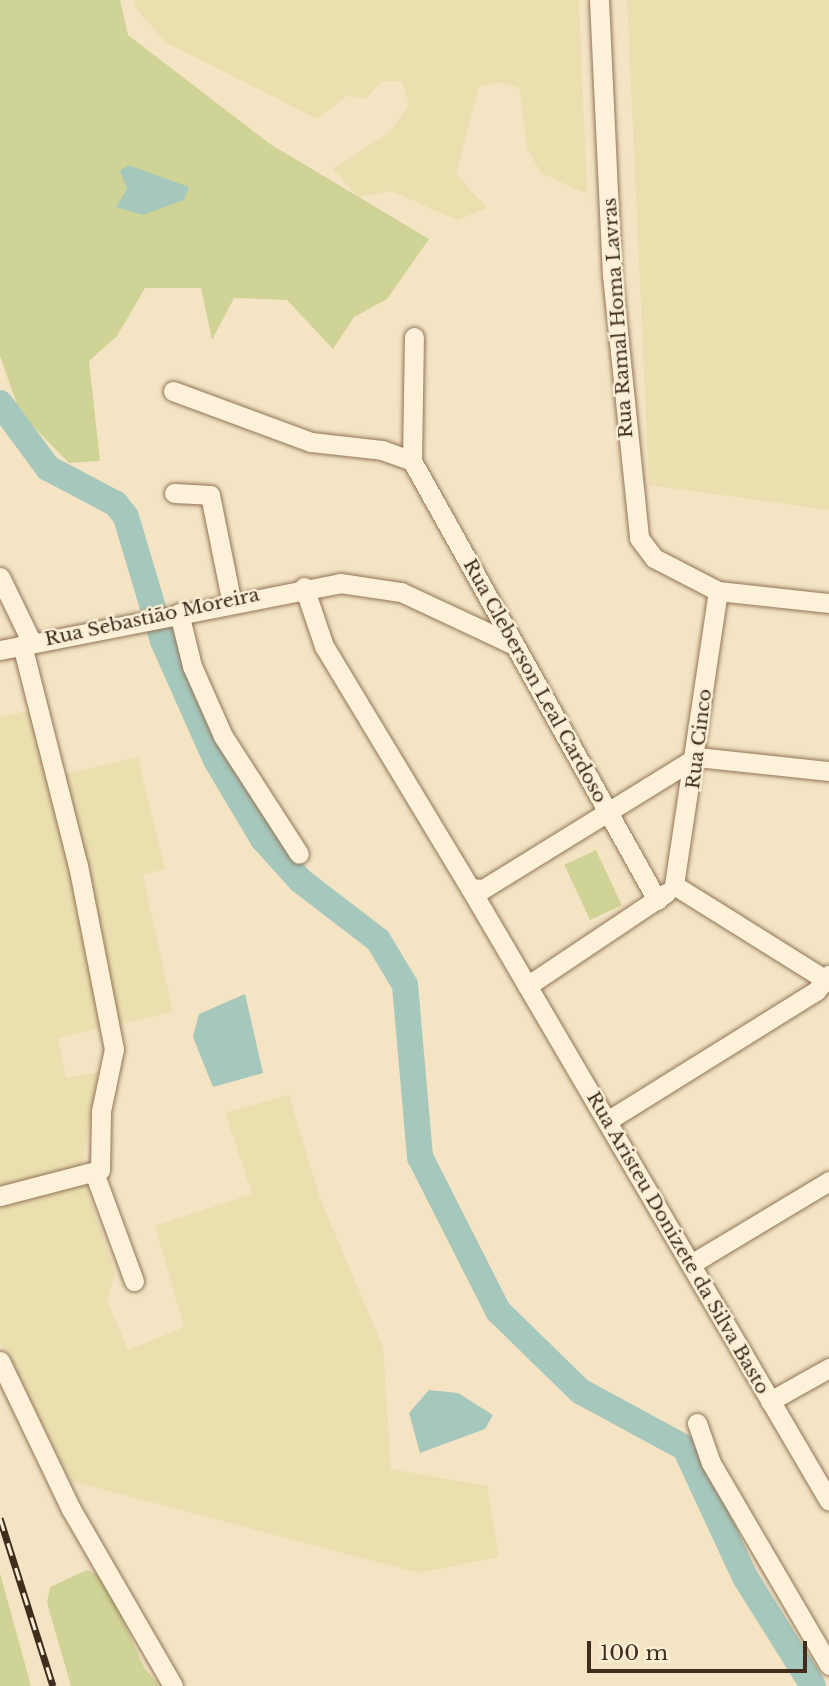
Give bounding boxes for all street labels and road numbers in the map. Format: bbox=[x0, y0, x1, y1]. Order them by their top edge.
street label: Rua Ramal Homa Lavras bbox=[598, 197, 638, 439]
street label: Rua Cleberson Leal Cardoso bbox=[458, 555, 612, 807]
street label: Rua Sebastião Moreira bbox=[43, 583, 261, 651]
street label: Rua Cinco bbox=[682, 687, 716, 791]
street label: Rua Aristeu Donizete da Silva Basto bbox=[581, 1087, 775, 1399]

